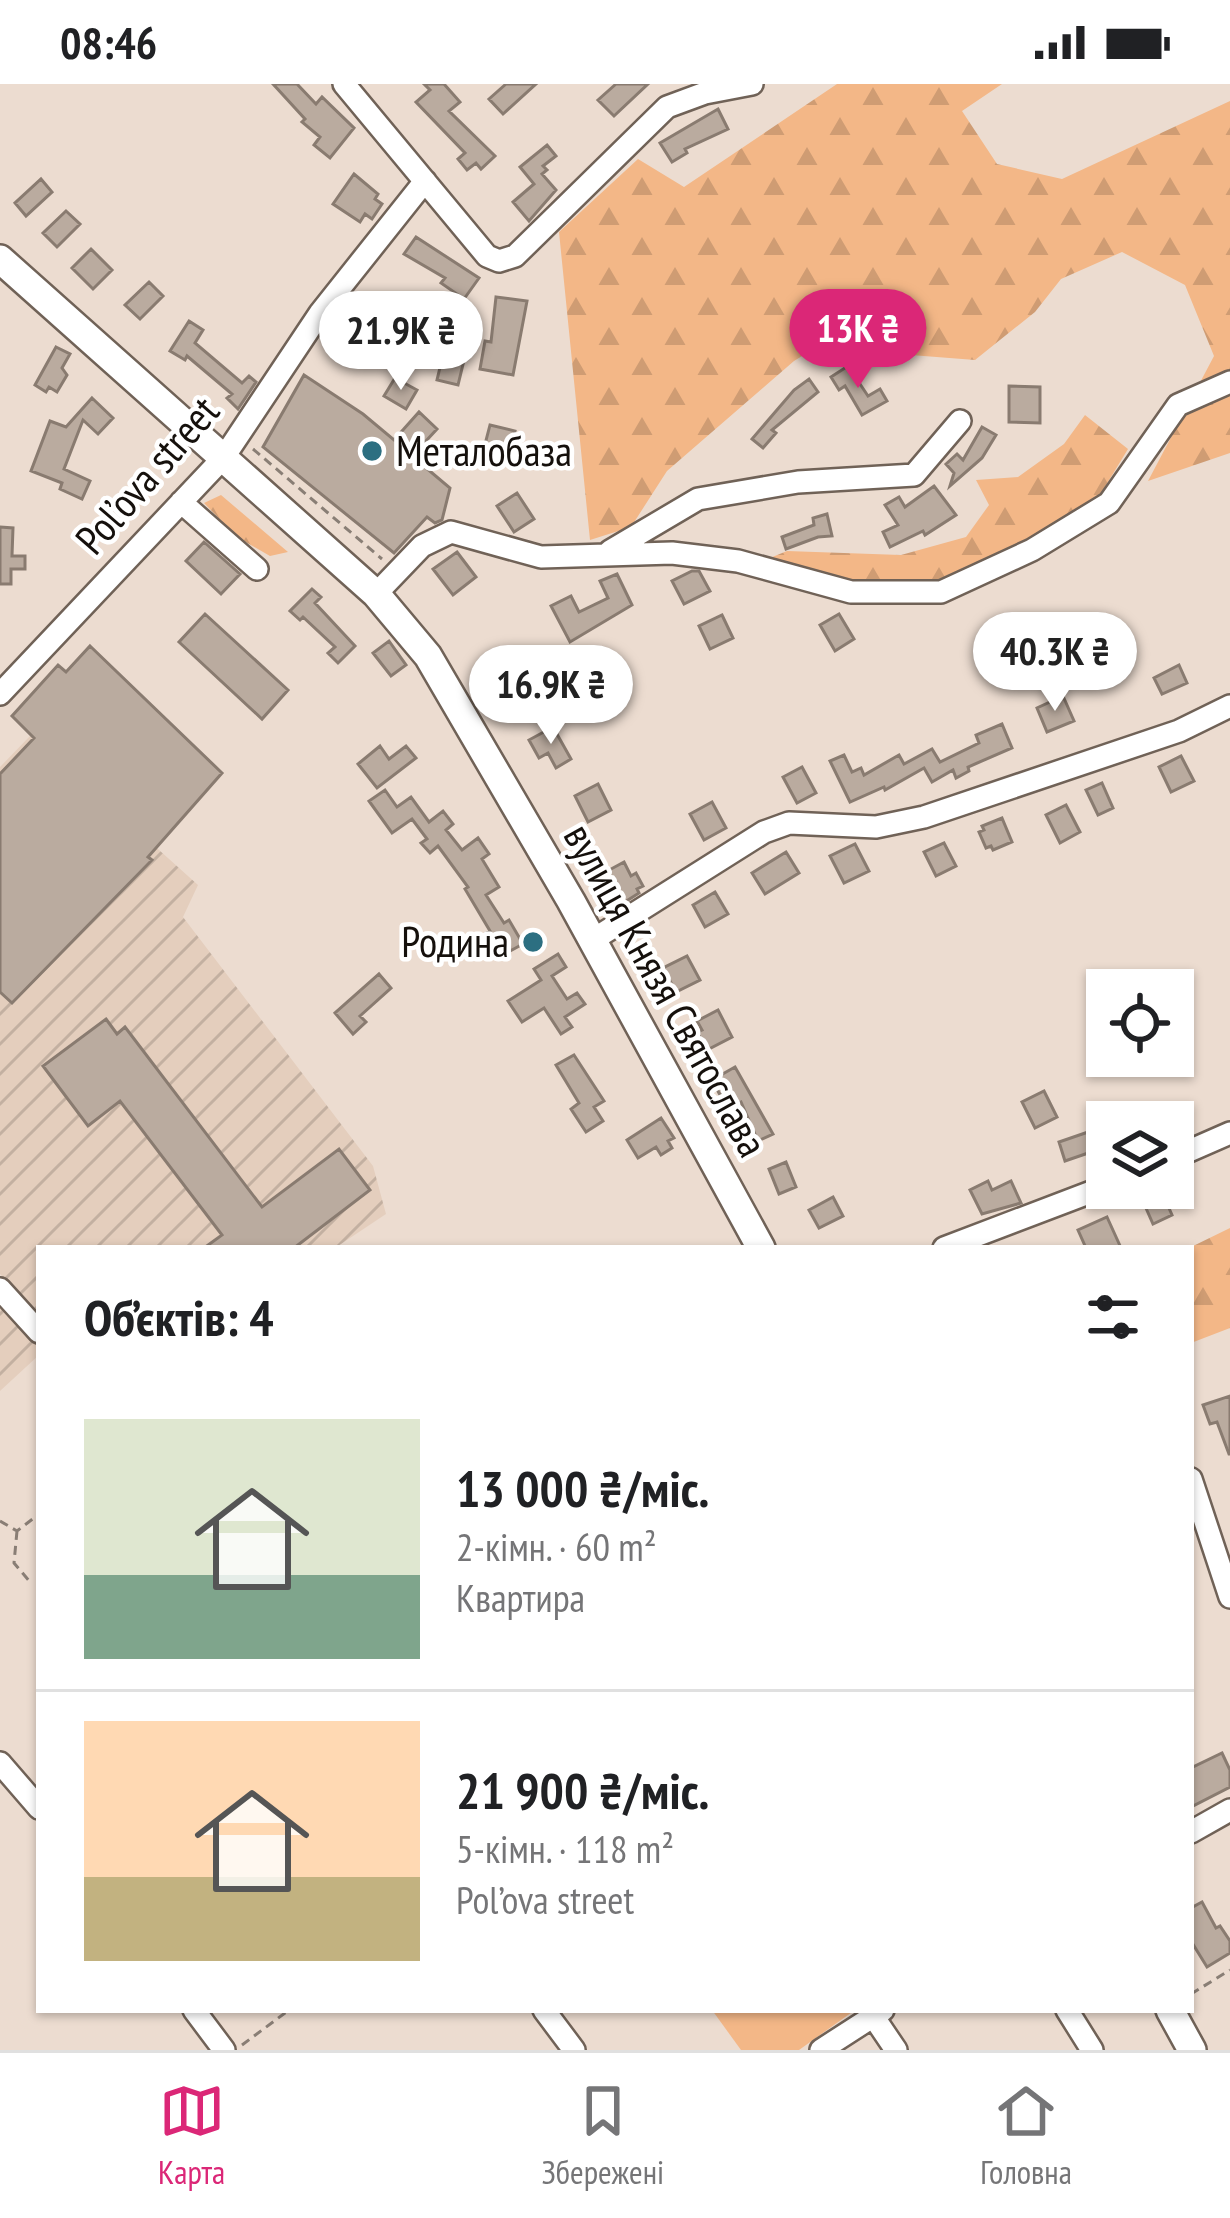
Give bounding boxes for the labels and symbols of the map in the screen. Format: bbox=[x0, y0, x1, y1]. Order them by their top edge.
pin: 13K ₴ bbox=[774, 289, 942, 391]
pin: 21.9K ₴ bbox=[290, 291, 512, 393]
street label: Pol’ova street bbox=[63, 384, 231, 565]
place label: Металобаза bbox=[396, 423, 572, 478]
marker: Металобаза bbox=[359, 438, 385, 464]
pin: 40.3K ₴ bbox=[944, 612, 1166, 714]
pin: 16.9K ₴ bbox=[440, 645, 662, 747]
street label: вулиця Князя Святослава bbox=[552, 814, 781, 1166]
place label: Родина bbox=[401, 914, 509, 969]
marker: Родина bbox=[520, 929, 546, 955]

